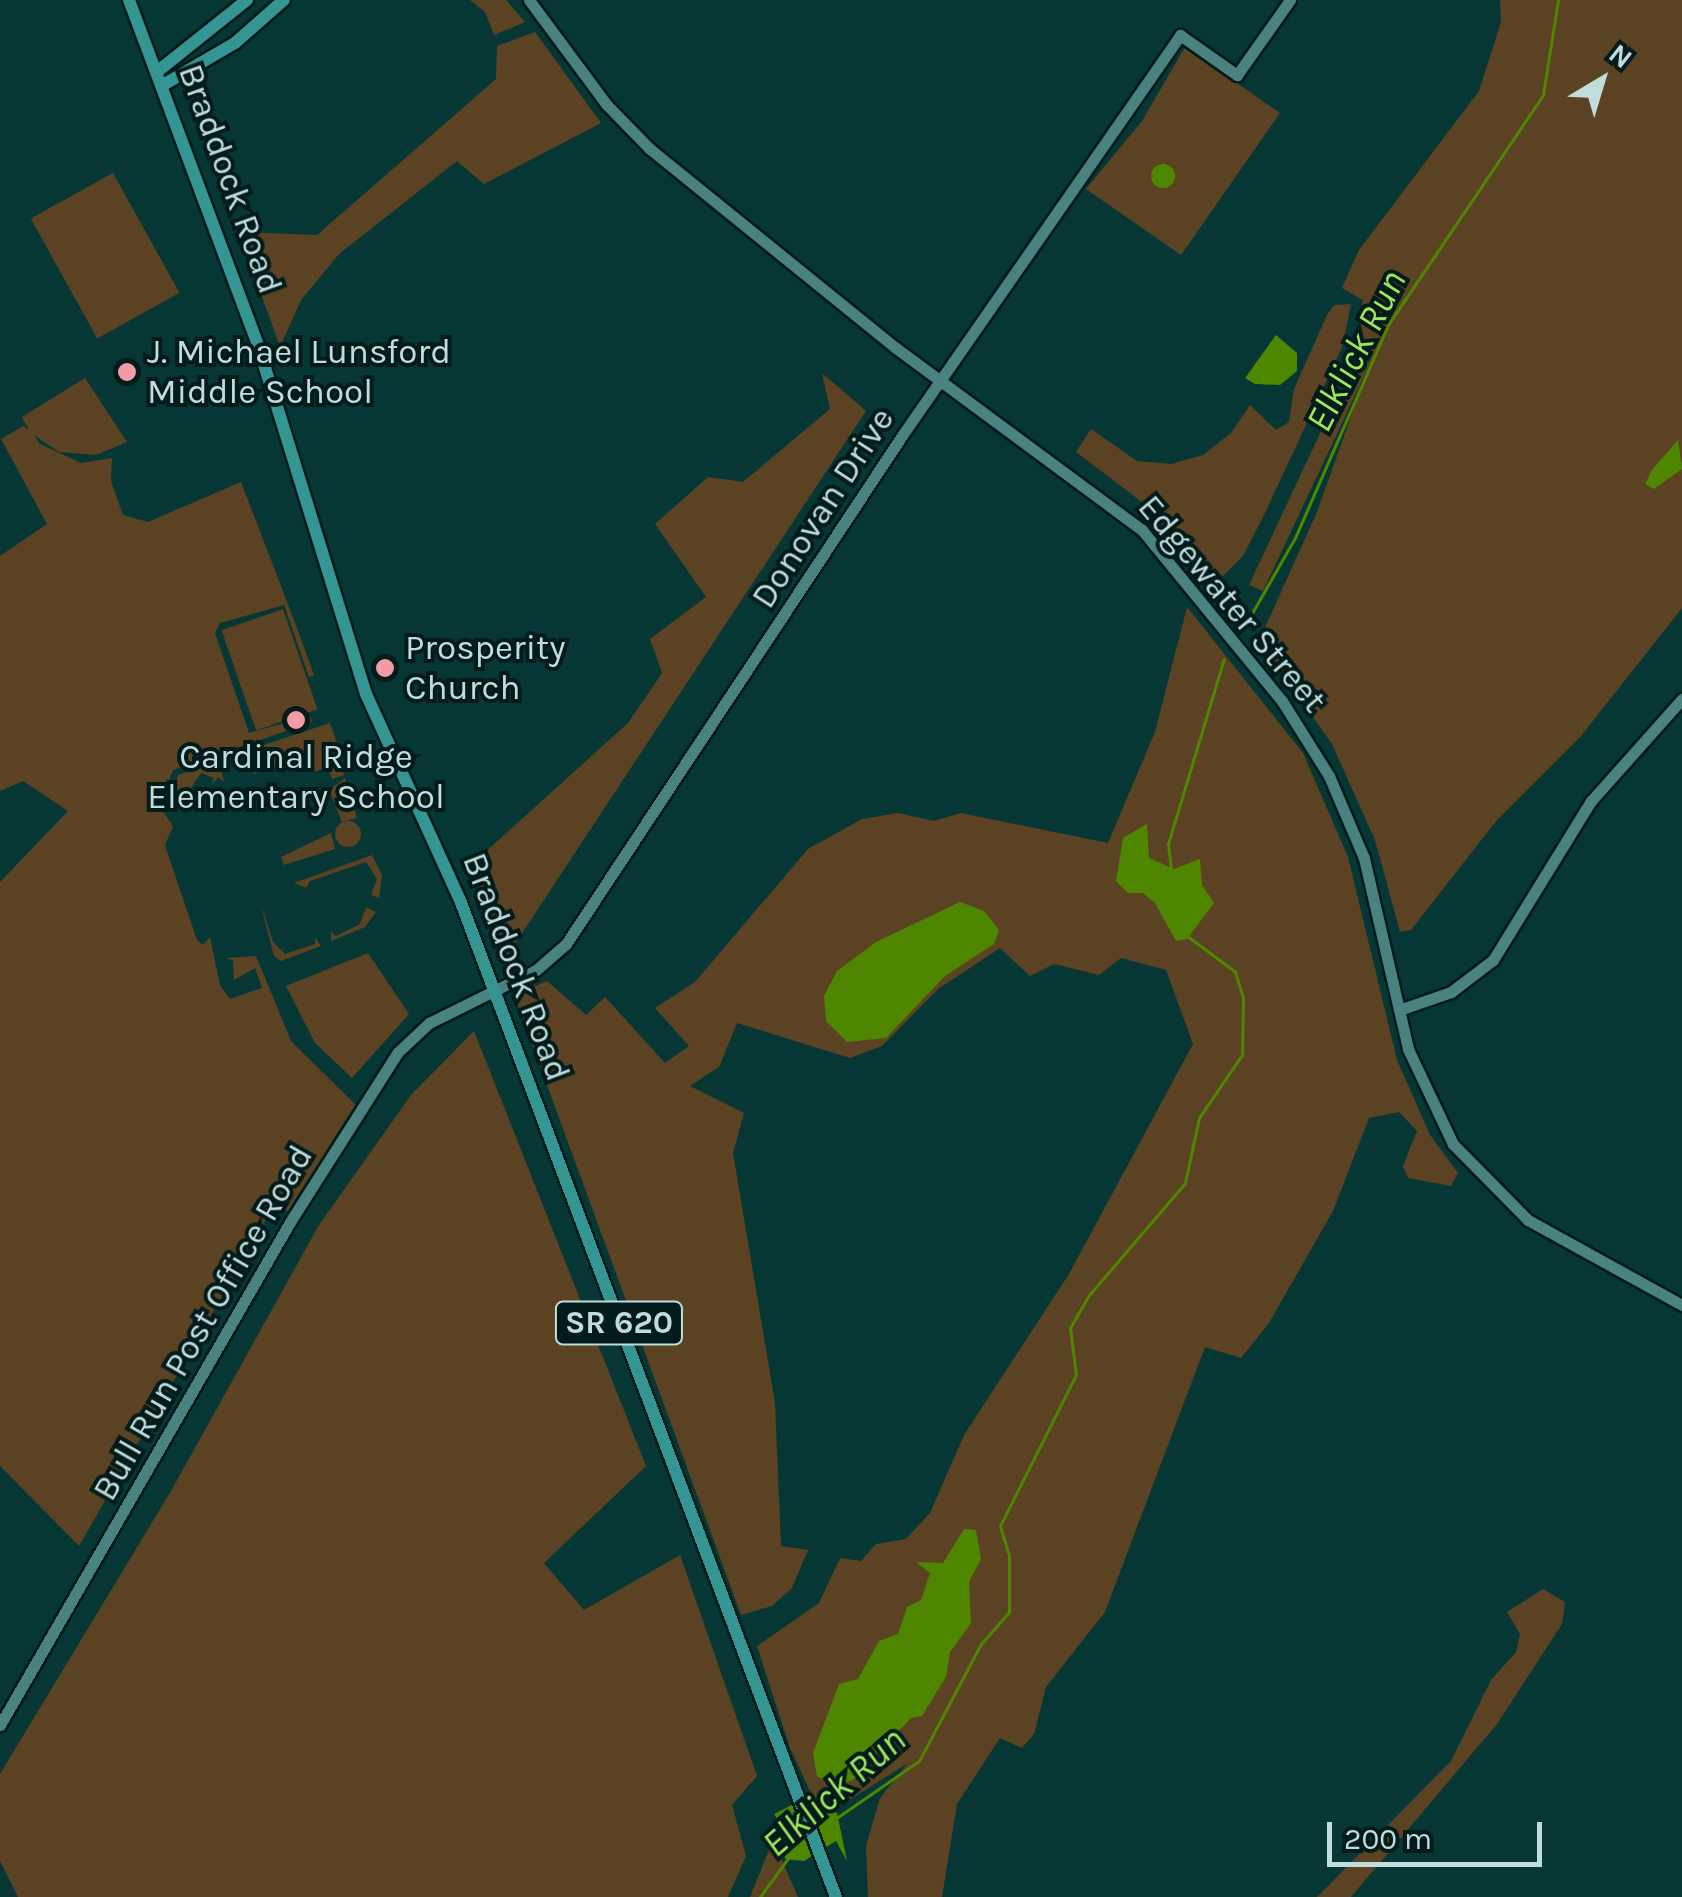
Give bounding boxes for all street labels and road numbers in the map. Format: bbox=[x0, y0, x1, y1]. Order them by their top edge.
street label: Braddock Road bbox=[169, 59, 291, 299]
street label: Donovan Drive bbox=[743, 400, 903, 616]
street label: Edgewater Street bbox=[1129, 487, 1335, 721]
street label: Braddock Road bbox=[453, 847, 579, 1087]
street label: Bull Run Post Office Road bbox=[84, 1138, 322, 1508]
road number: SR 620 bbox=[554, 1296, 684, 1350]

